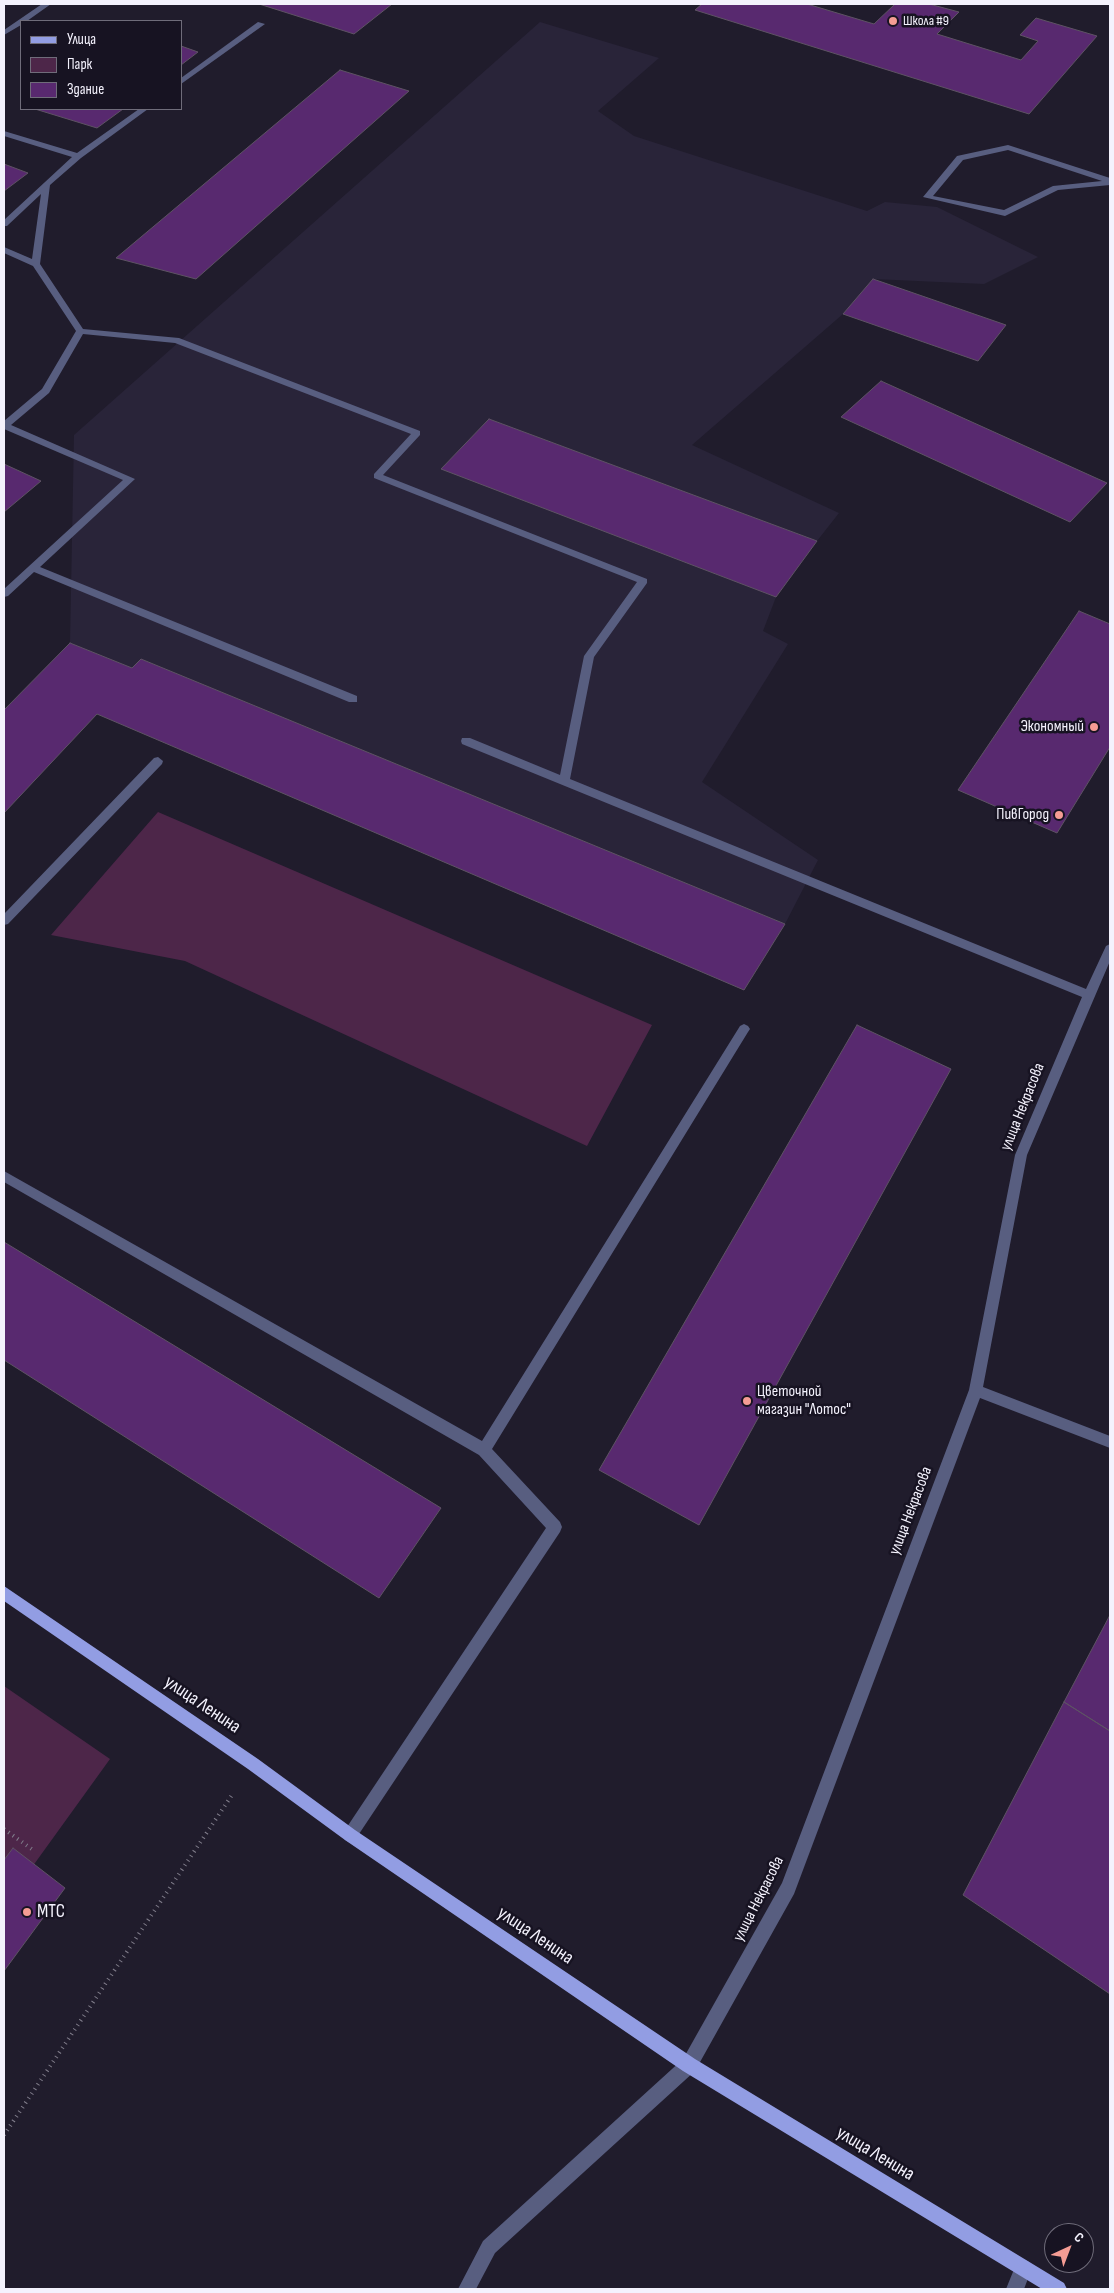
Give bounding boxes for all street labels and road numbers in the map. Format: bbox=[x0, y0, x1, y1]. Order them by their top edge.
street label: улица Некрасова bbox=[997, 1060, 1049, 1154]
street label: улица Некрасова bbox=[885, 1464, 937, 1558]
street label: улица Ленина bbox=[159, 1671, 245, 1739]
street label: улица Некрасова bbox=[729, 1853, 789, 1945]
street label: улица Ленина bbox=[492, 1902, 578, 1970]
street label: улица Ленина bbox=[832, 2122, 918, 2186]

